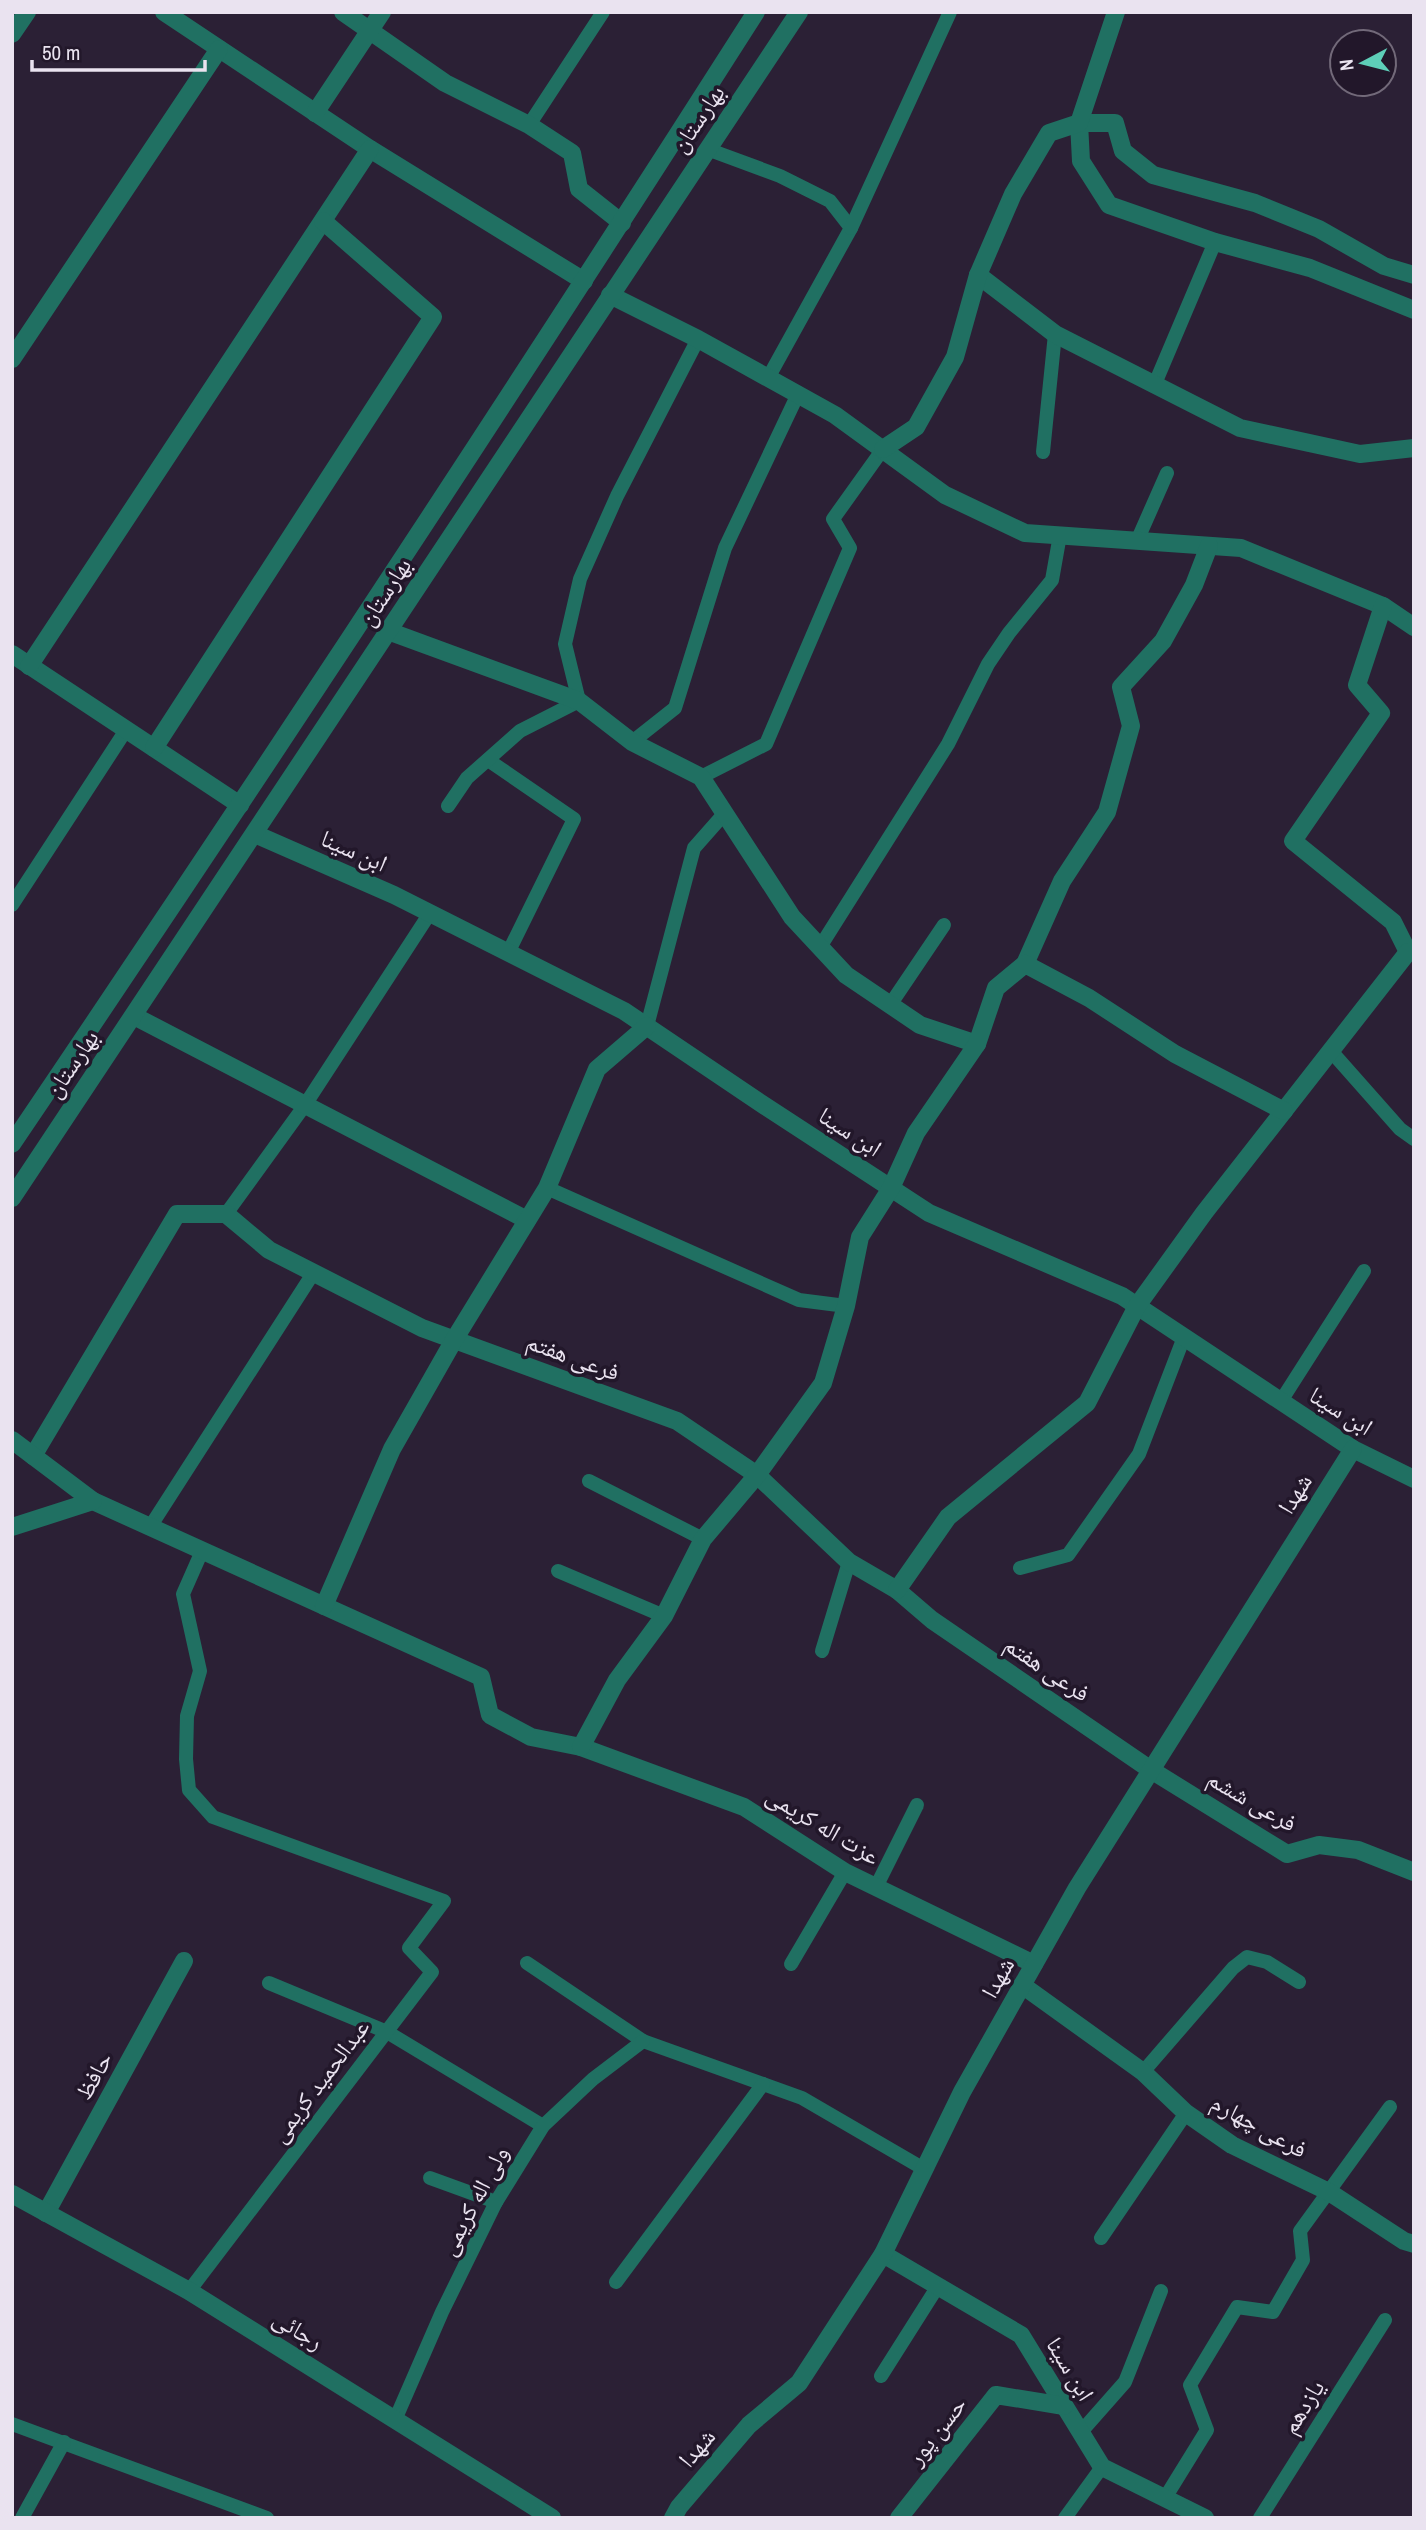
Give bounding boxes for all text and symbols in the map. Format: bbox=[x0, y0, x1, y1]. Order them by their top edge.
scale bar bbox=[32, 28, 205, 72]
north arrow bbox=[1328, 28, 1398, 98]
text: 50 m bbox=[42, 38, 80, 67]
text: N bbox=[1333, 58, 1360, 72]
street label: بهارستان bbox=[663, 78, 732, 159]
street label: بهارستان bbox=[350, 551, 418, 632]
street label: ابن سینا bbox=[316, 821, 393, 879]
street label: بهارستان bbox=[37, 1023, 106, 1104]
street label: ابن سینا bbox=[813, 1099, 888, 1163]
street label: فرعی هفتم bbox=[522, 1324, 624, 1389]
street label: ابن سینا bbox=[1304, 1378, 1379, 1442]
street label: شهدا bbox=[1269, 1467, 1319, 1520]
street label: فرعی هفتم bbox=[998, 1628, 1097, 1709]
street label: فرعی ششم bbox=[1201, 1762, 1303, 1839]
street label: عزت اله کریمی bbox=[761, 1779, 886, 1872]
street label: شهدا bbox=[973, 1951, 1021, 2004]
street label: عبدالحمید کریمی bbox=[262, 2012, 376, 2149]
street label: حافظ bbox=[67, 2046, 119, 2105]
street label: فرعی چهارم bbox=[1205, 2086, 1313, 2166]
street label: ولی اله کریمی bbox=[431, 2140, 515, 2261]
street label: رجائی bbox=[267, 2301, 330, 2357]
street label: ابن سینا bbox=[1039, 2331, 1102, 2406]
street label: یازدهم bbox=[1273, 2373, 1332, 2440]
street label: حسن پور bbox=[899, 2389, 973, 2472]
street label: شهدا bbox=[670, 2421, 722, 2474]

